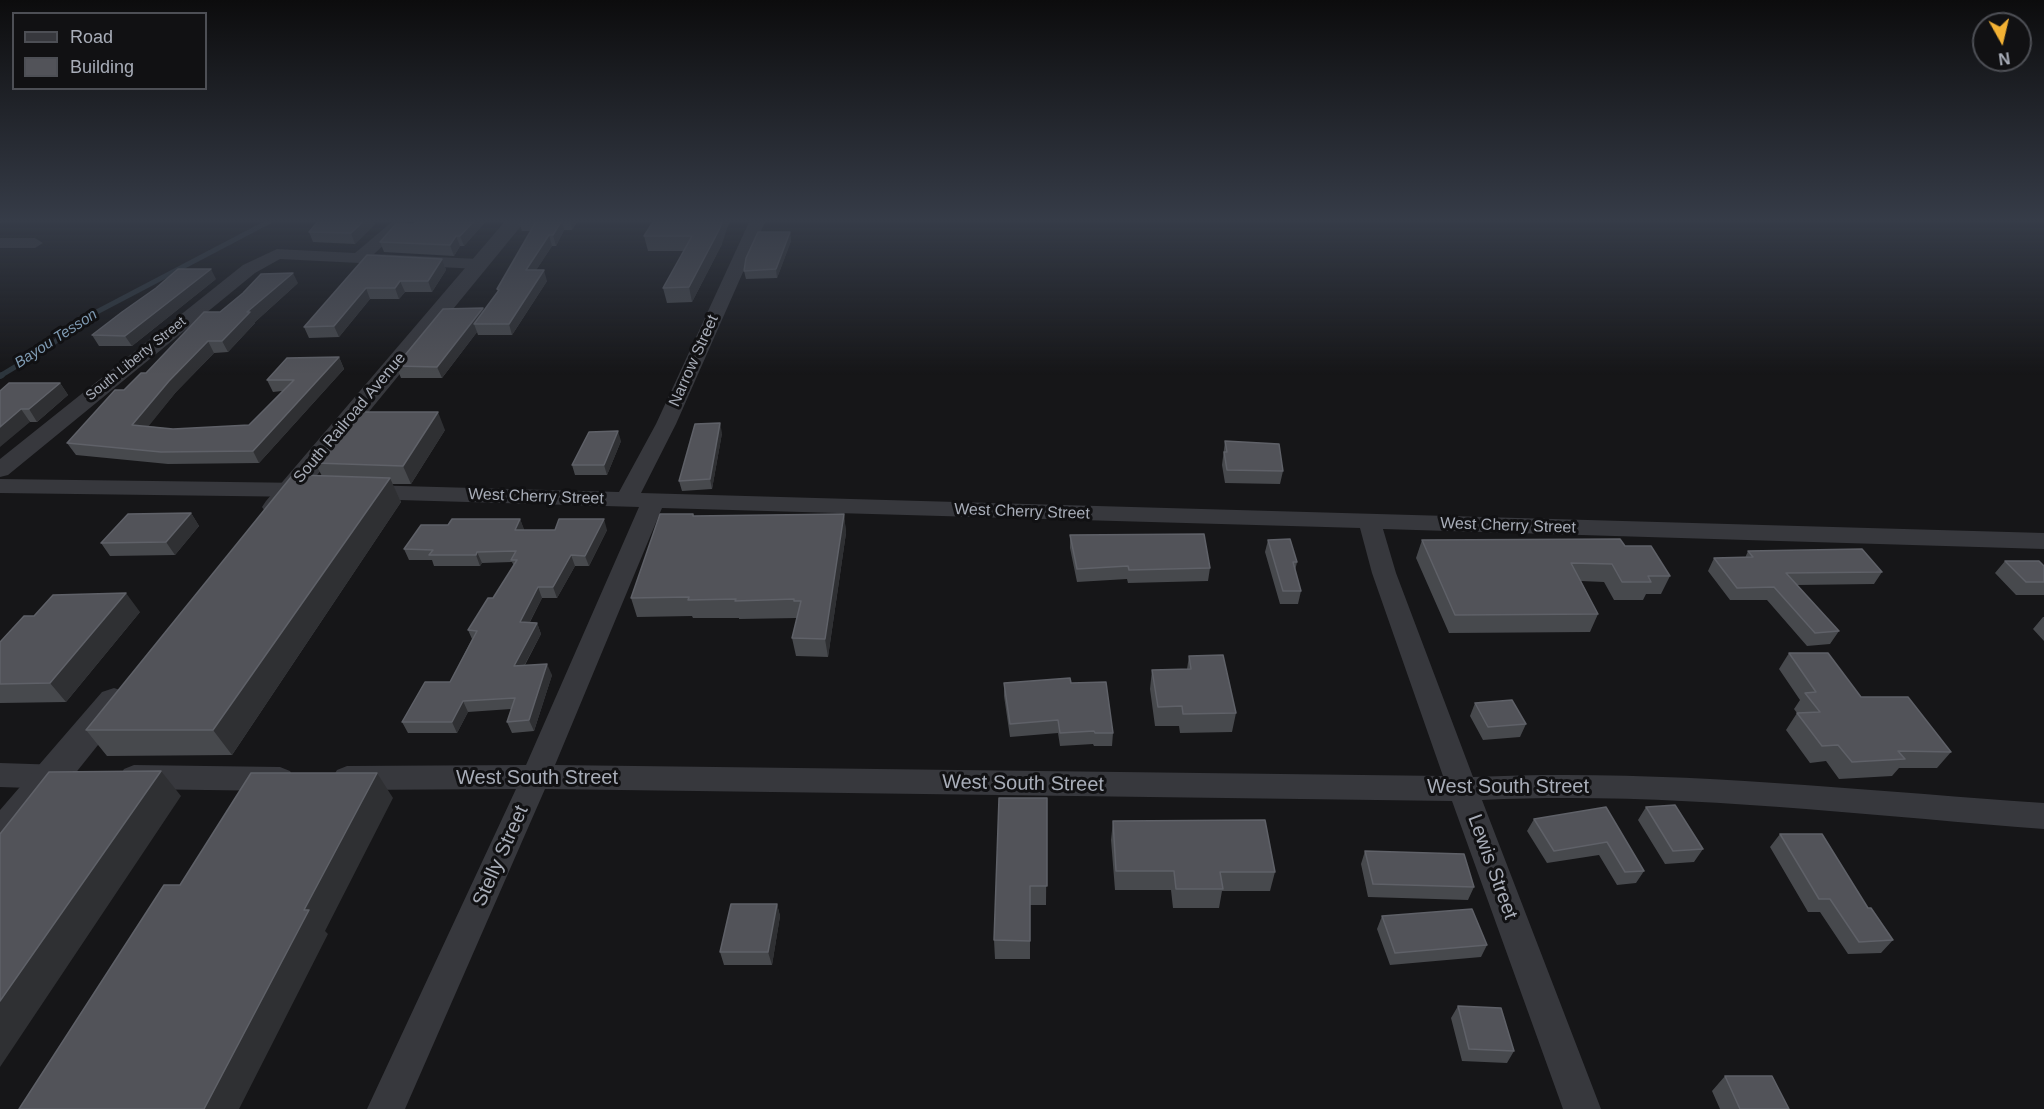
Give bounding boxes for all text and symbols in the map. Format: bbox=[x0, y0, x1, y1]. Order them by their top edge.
legend bbox=[12, 12, 207, 90]
north arrow bbox=[1972, 12, 2032, 72]
text: Road bbox=[70, 27, 113, 47]
text: N bbox=[1997, 49, 2011, 68]
text: Building bbox=[70, 57, 134, 77]
water label: Bayou Tesson bbox=[11, 306, 101, 372]
street label: Narrow Street bbox=[665, 312, 723, 410]
street label: South Liberty Street bbox=[83, 314, 189, 404]
street label: South Railroad Avenue bbox=[290, 349, 410, 487]
street label: West Cherry Street bbox=[468, 485, 604, 509]
street label: West Cherry Street bbox=[954, 500, 1090, 524]
street label: West Cherry Street bbox=[1440, 514, 1576, 538]
street label: West South Street bbox=[456, 766, 618, 790]
street label: West South Street bbox=[942, 771, 1104, 797]
street label: West South Street bbox=[1427, 775, 1589, 799]
street label: Stelly Street bbox=[468, 802, 534, 910]
street label: Lewis Street bbox=[1462, 811, 1522, 923]

